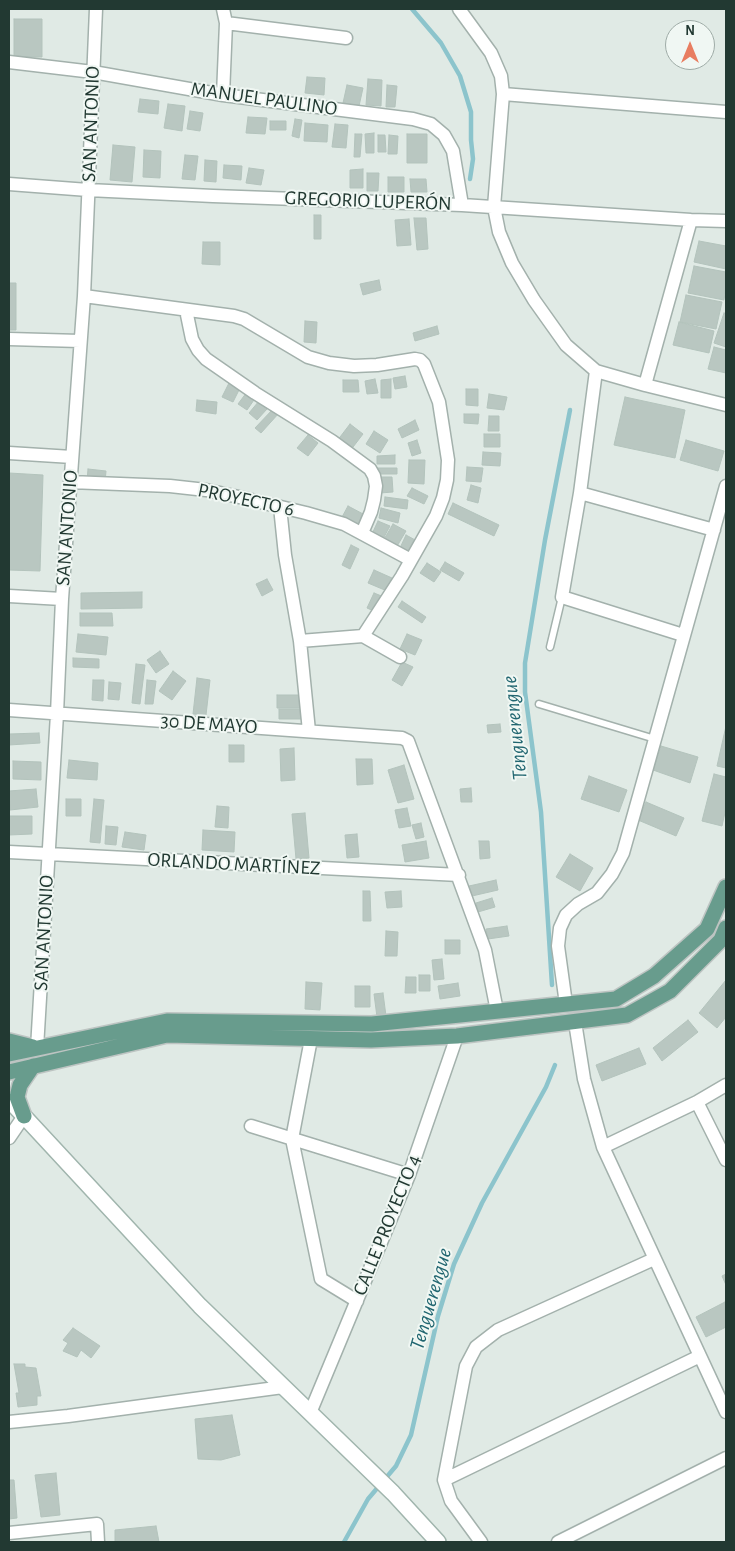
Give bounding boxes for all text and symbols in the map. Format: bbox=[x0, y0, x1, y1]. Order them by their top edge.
north arrow bbox=[665, 20, 715, 70]
text: N bbox=[685, 24, 695, 38]
street label: SAN ANTONIO bbox=[77, 66, 105, 182]
street label: MANUEL PAULINO bbox=[189, 77, 339, 121]
street label: GREGORIO LUPERÓN bbox=[284, 186, 452, 216]
street label: SAN ANTONIO bbox=[51, 469, 83, 587]
street label: PROYECTO 6 bbox=[196, 478, 296, 522]
water label: Tenguerengue bbox=[497, 675, 533, 781]
street label: 30 DE MAYO bbox=[160, 709, 258, 739]
street label: ORLANDO MARTÍNEZ bbox=[147, 847, 321, 881]
street label: SAN ANTONIO bbox=[29, 874, 59, 992]
street label: CALLE PROYECTO 4 bbox=[348, 1151, 426, 1299]
water label: Tenguerengue bbox=[404, 1245, 458, 1353]

